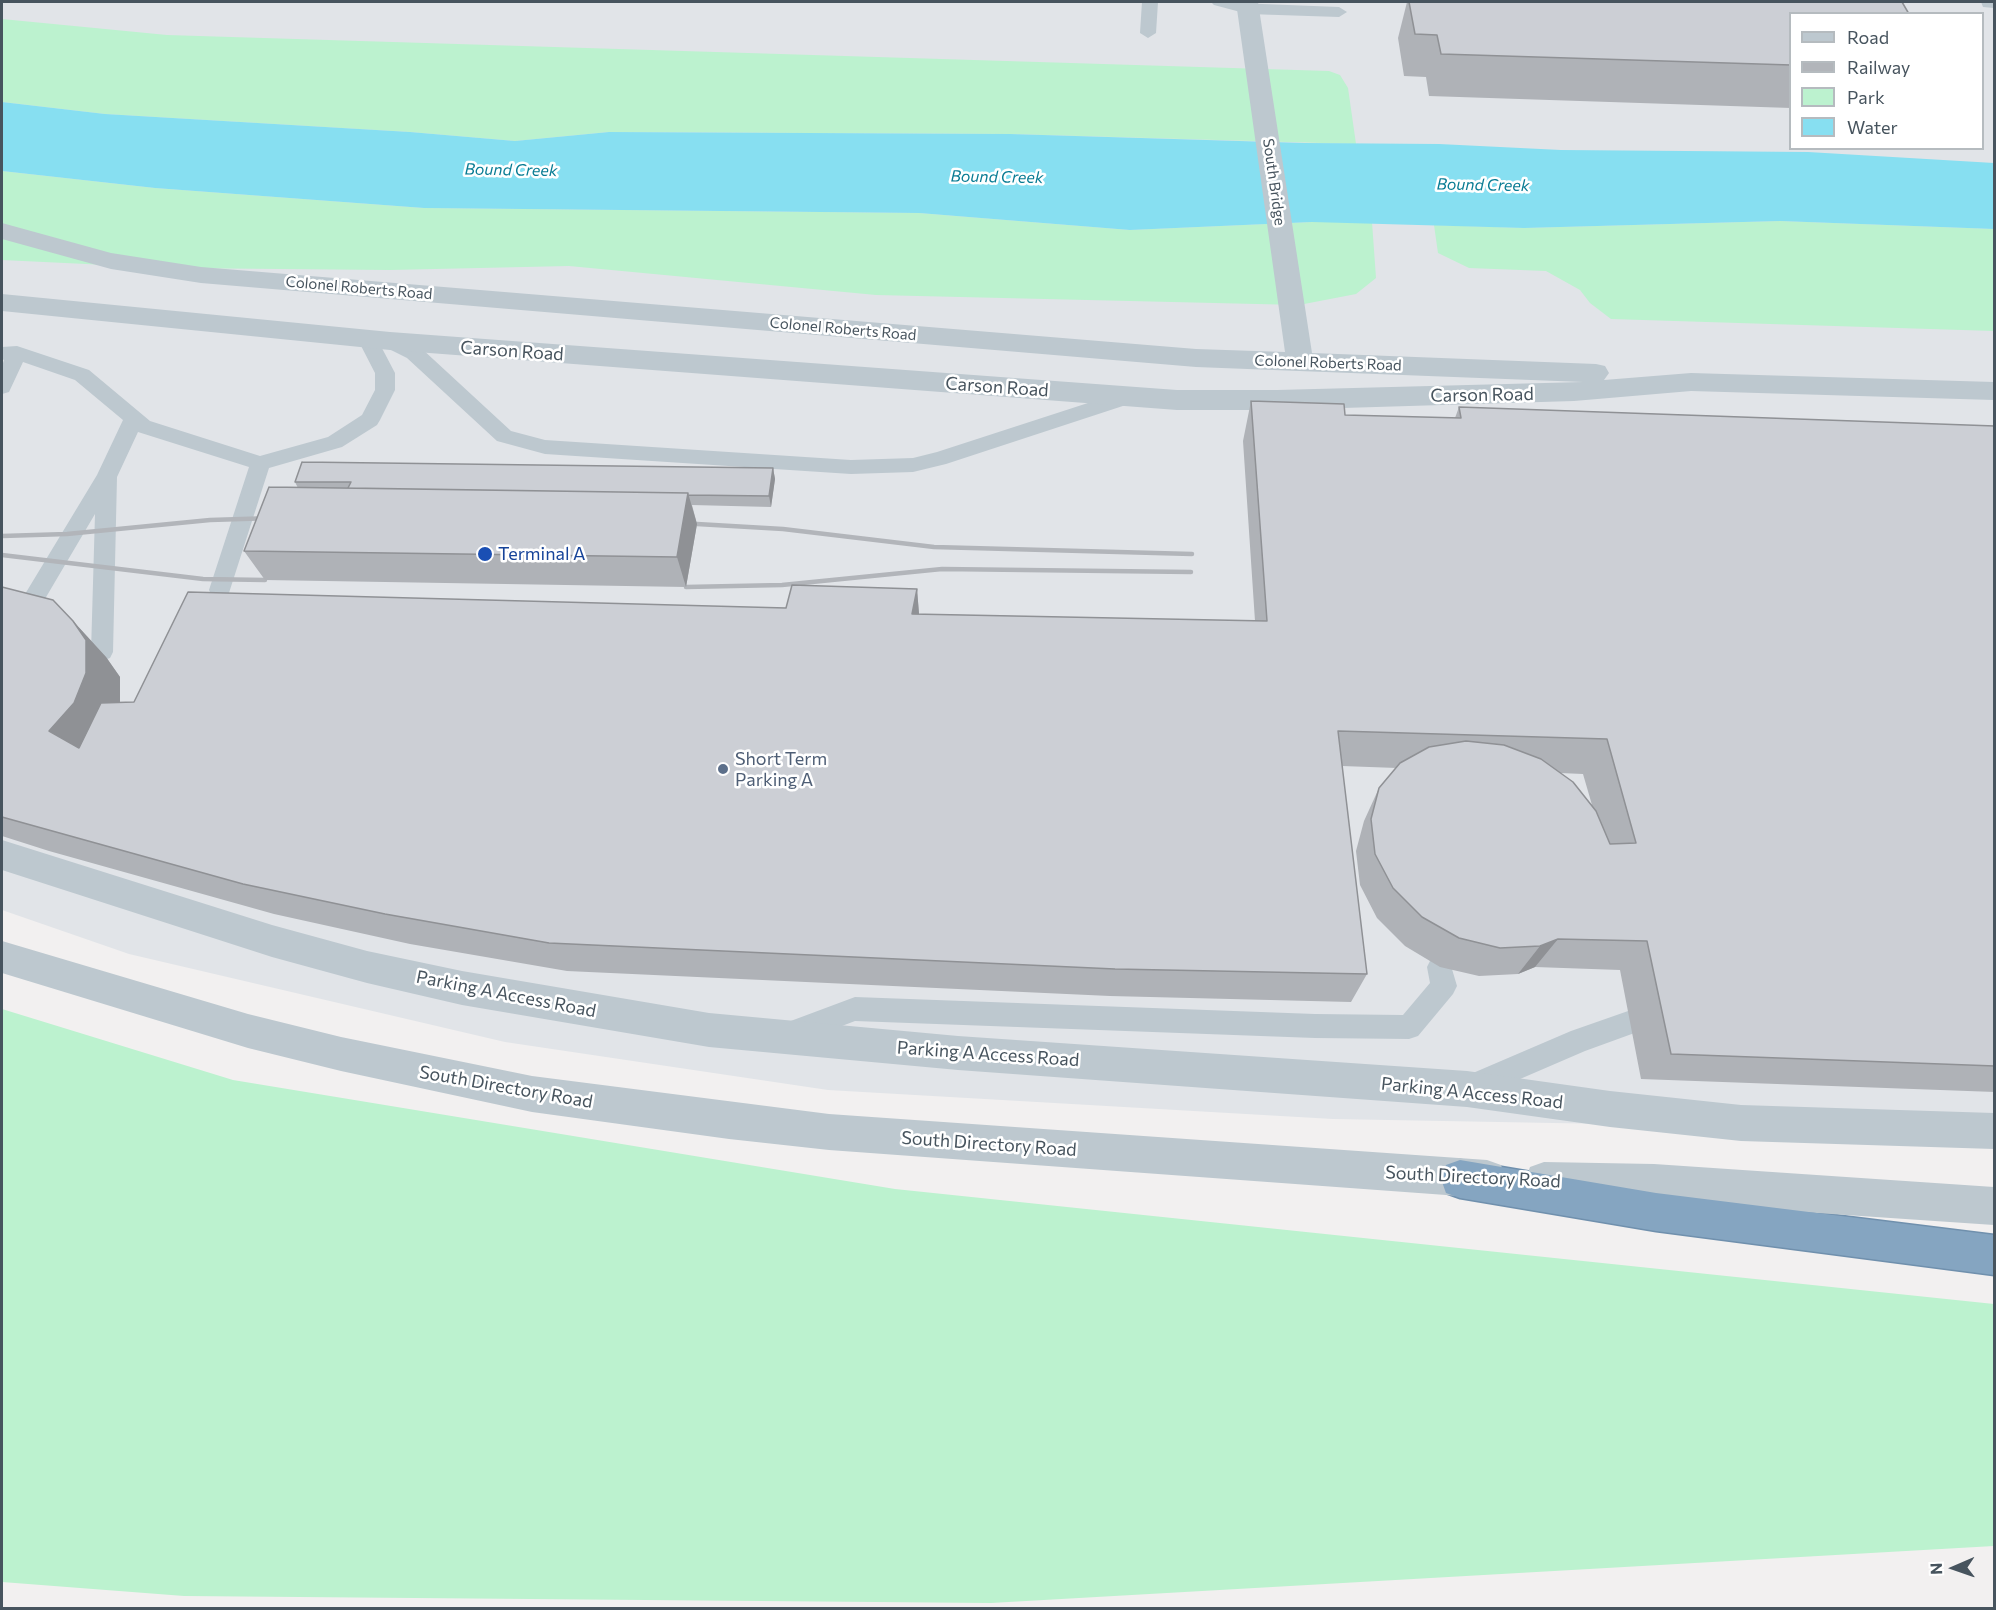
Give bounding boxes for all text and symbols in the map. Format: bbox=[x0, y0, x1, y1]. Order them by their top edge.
legend bbox=[1789, 12, 1984, 150]
text: Road bbox=[1847, 26, 1889, 48]
text: Railway bbox=[1847, 56, 1910, 78]
text: Park bbox=[1847, 86, 1885, 108]
text: Water bbox=[1847, 116, 1898, 138]
street label: South Bridge bbox=[1259, 137, 1289, 227]
water label: Bound Creek bbox=[464, 160, 558, 180]
water label: Bound Creek bbox=[950, 167, 1044, 187]
water label: Bound Creek bbox=[1436, 175, 1530, 195]
street label: Colonel Roberts Road bbox=[285, 273, 433, 303]
street label: Colonel Roberts Road bbox=[769, 314, 917, 344]
street label: Carson Road bbox=[460, 337, 564, 365]
street label: Colonel Roberts Road bbox=[1254, 351, 1402, 375]
street label: Carson Road bbox=[945, 373, 1049, 401]
street label: Carson Road bbox=[1430, 383, 1534, 407]
place label: Terminal A bbox=[498, 543, 585, 565]
marker: Terminal A bbox=[476, 545, 494, 563]
place label: Short Term Parking A bbox=[735, 748, 827, 790]
marker: Short Term Parking A bbox=[716, 762, 730, 776]
street label: Parking A Access Road bbox=[414, 966, 598, 1022]
street label: Parking A Access Road bbox=[896, 1037, 1080, 1071]
street label: South Directory Road bbox=[418, 1061, 594, 1113]
street label: Parking A Access Road bbox=[1380, 1073, 1564, 1113]
street label: South Directory Road bbox=[901, 1127, 1077, 1161]
street label: South Directory Road bbox=[1385, 1162, 1561, 1192]
north arrow bbox=[1924, 1538, 1984, 1598]
text: N bbox=[1926, 1562, 1945, 1575]

